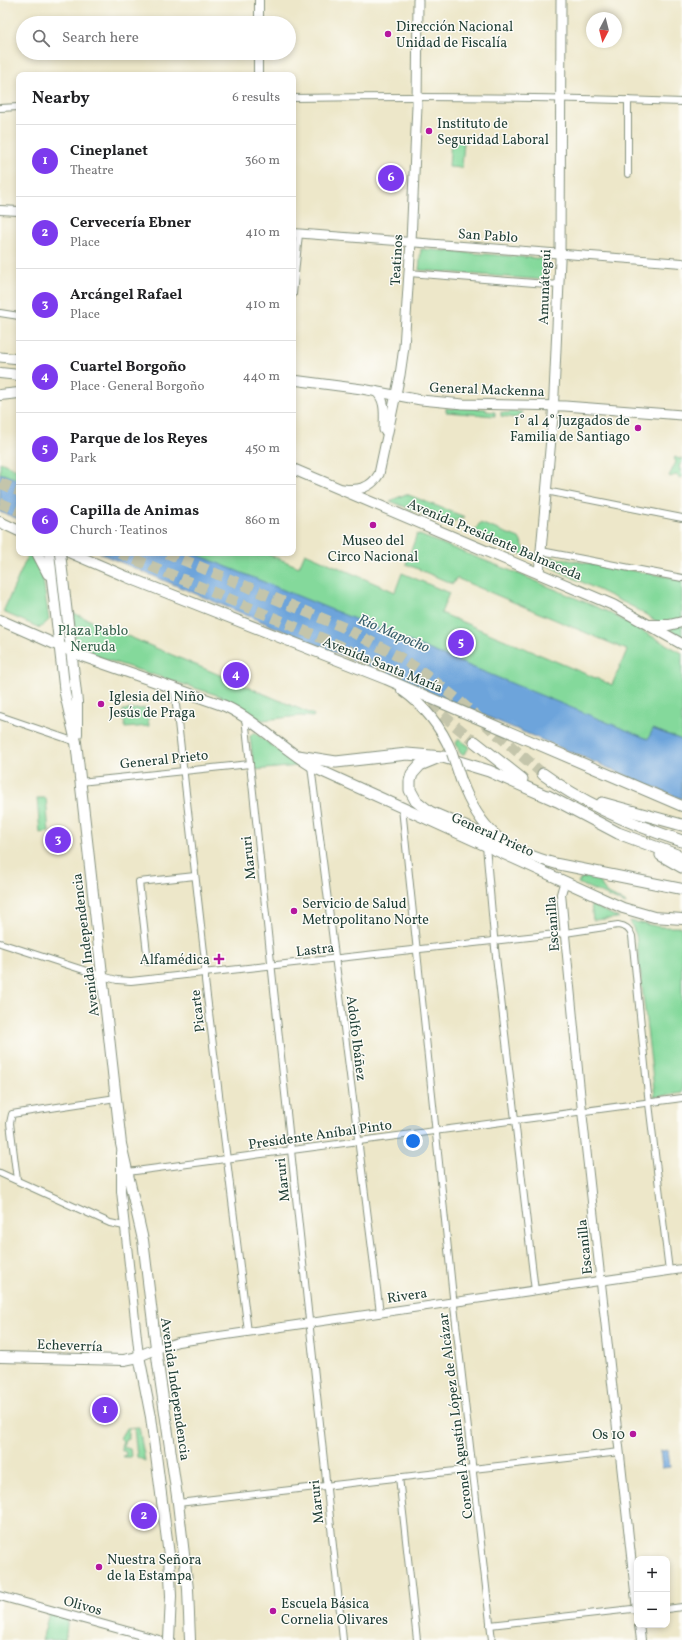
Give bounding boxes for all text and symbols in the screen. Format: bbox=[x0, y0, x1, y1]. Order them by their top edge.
north arrow bbox=[586, 12, 622, 48]
search box bbox=[16, 16, 296, 60]
place label: Dirección Nacional Unidad de Fiscalía bbox=[396, 18, 513, 53]
icon: search bbox=[30, 27, 52, 49]
text: Search here bbox=[62, 28, 139, 49]
marker: Dirección Nacional Unidad de Fiscalía bbox=[383, 29, 393, 39]
text: Nearby bbox=[32, 87, 90, 110]
text: 6 results bbox=[232, 89, 280, 107]
place label: Instituto de Seguridad Laboral bbox=[437, 115, 549, 150]
marker: Instituto de Seguridad Laboral bbox=[424, 126, 434, 136]
text: Cineplanet bbox=[70, 141, 148, 162]
text: 1 bbox=[42, 152, 48, 170]
text: 360 m bbox=[245, 152, 280, 170]
text: Theatre bbox=[70, 162, 114, 180]
pin: 6 bbox=[378, 163, 404, 193]
text: Cervecería Ebner bbox=[70, 213, 191, 234]
text: 2 bbox=[42, 224, 48, 242]
text: 410 m bbox=[245, 224, 280, 242]
street label: San Pablo bbox=[457, 225, 519, 248]
text: Place bbox=[70, 234, 100, 252]
street label: Teatinos bbox=[387, 234, 408, 286]
street label: Amunátegui bbox=[535, 249, 556, 325]
text: Arcángel Rafael bbox=[70, 285, 182, 306]
text: 3 bbox=[42, 296, 48, 314]
text: 410 m bbox=[245, 296, 280, 314]
text: Place bbox=[70, 306, 100, 324]
text: Cuartel Borgoño bbox=[70, 357, 186, 378]
text: 4 bbox=[41, 368, 49, 386]
text: 440 m bbox=[243, 368, 280, 386]
text: Place · General Borgoño bbox=[70, 378, 204, 396]
street label: General Mackenna bbox=[429, 379, 545, 402]
place label: 1° al 4° Juzgados de Familia de Santiago bbox=[510, 412, 630, 447]
marker: 1° al 4° Juzgados de Familia de Santiago bbox=[633, 423, 643, 433]
text: Parque de los Reyes bbox=[70, 429, 208, 450]
text: 5 bbox=[42, 440, 48, 458]
text: 450 m bbox=[245, 440, 280, 458]
text: Park bbox=[70, 450, 97, 468]
street label: Avenida Presidente Balmaceda bbox=[404, 495, 585, 586]
text: Capilla de Animas bbox=[70, 501, 199, 522]
text: 6 bbox=[41, 512, 49, 530]
text: 860 m bbox=[245, 512, 280, 530]
marker: Museo del Circo Nacional bbox=[368, 520, 378, 530]
text: Church · Teatinos bbox=[70, 522, 167, 540]
place label: Museo del Circo Nacional bbox=[328, 532, 418, 567]
water label: Río Mapocho bbox=[354, 610, 433, 659]
park label: Plaza Pablo Neruda bbox=[58, 622, 128, 657]
pin: 5 bbox=[448, 628, 474, 658]
street label: Avenida Santa María bbox=[320, 633, 445, 698]
pin: 4 bbox=[223, 660, 249, 690]
place label: Iglesia del Niño Jesús de Praga bbox=[109, 688, 204, 723]
marker: Iglesia del Niño Jesús de Praga bbox=[96, 699, 106, 709]
street label: General Prieto bbox=[119, 746, 209, 775]
street label: General Prieto bbox=[448, 809, 537, 862]
pin: 3 bbox=[45, 825, 71, 855]
street label: Maruri bbox=[238, 835, 261, 881]
street label: Avenida Independencia bbox=[68, 872, 105, 1018]
place label: Servicio de Salud Metropolitano Norte bbox=[302, 895, 429, 930]
street label: Escanilla bbox=[542, 896, 565, 952]
marker: Servicio de Salud Metropolitano Norte bbox=[289, 906, 299, 916]
street label: Lastra bbox=[295, 939, 335, 962]
place label: Alfamédica bbox=[140, 951, 210, 970]
marker: Alfamédica bbox=[213, 953, 225, 965]
street label: Picarte bbox=[186, 988, 211, 1033]
street label: Adolfo Ibáñez bbox=[341, 995, 370, 1082]
street label: Presidente Aníbal Pinto bbox=[247, 1116, 393, 1155]
your location bbox=[403, 1131, 423, 1151]
street label: Maruri bbox=[272, 1157, 295, 1203]
street label: Escanilla bbox=[573, 1218, 598, 1275]
street label: Rivera bbox=[386, 1284, 429, 1309]
street label: Coronel Agustín López de Alcázar bbox=[434, 1312, 479, 1520]
street label: Avenida Independencia bbox=[155, 1316, 194, 1462]
street label: Echeverría bbox=[37, 1336, 103, 1357]
pin: 1 bbox=[92, 1395, 118, 1425]
place label: Os 10 bbox=[592, 1426, 625, 1445]
marker: Os 10 bbox=[628, 1429, 638, 1439]
street label: Maruri bbox=[306, 1479, 329, 1525]
pin: 2 bbox=[131, 1501, 157, 1531]
place label: Nuestra Señora de la Estampa bbox=[107, 1551, 201, 1586]
map controls bbox=[634, 1556, 670, 1628]
button: + bbox=[634, 1556, 670, 1592]
marker: Nuestra Señora de la Estampa bbox=[94, 1562, 104, 1572]
street label: Olivos bbox=[61, 1592, 104, 1621]
button: − bbox=[634, 1592, 670, 1628]
place label: Escuela Básica Cornelia Olivares bbox=[281, 1595, 388, 1630]
marker: Escuela Básica Cornelia Olivares bbox=[268, 1606, 278, 1616]

